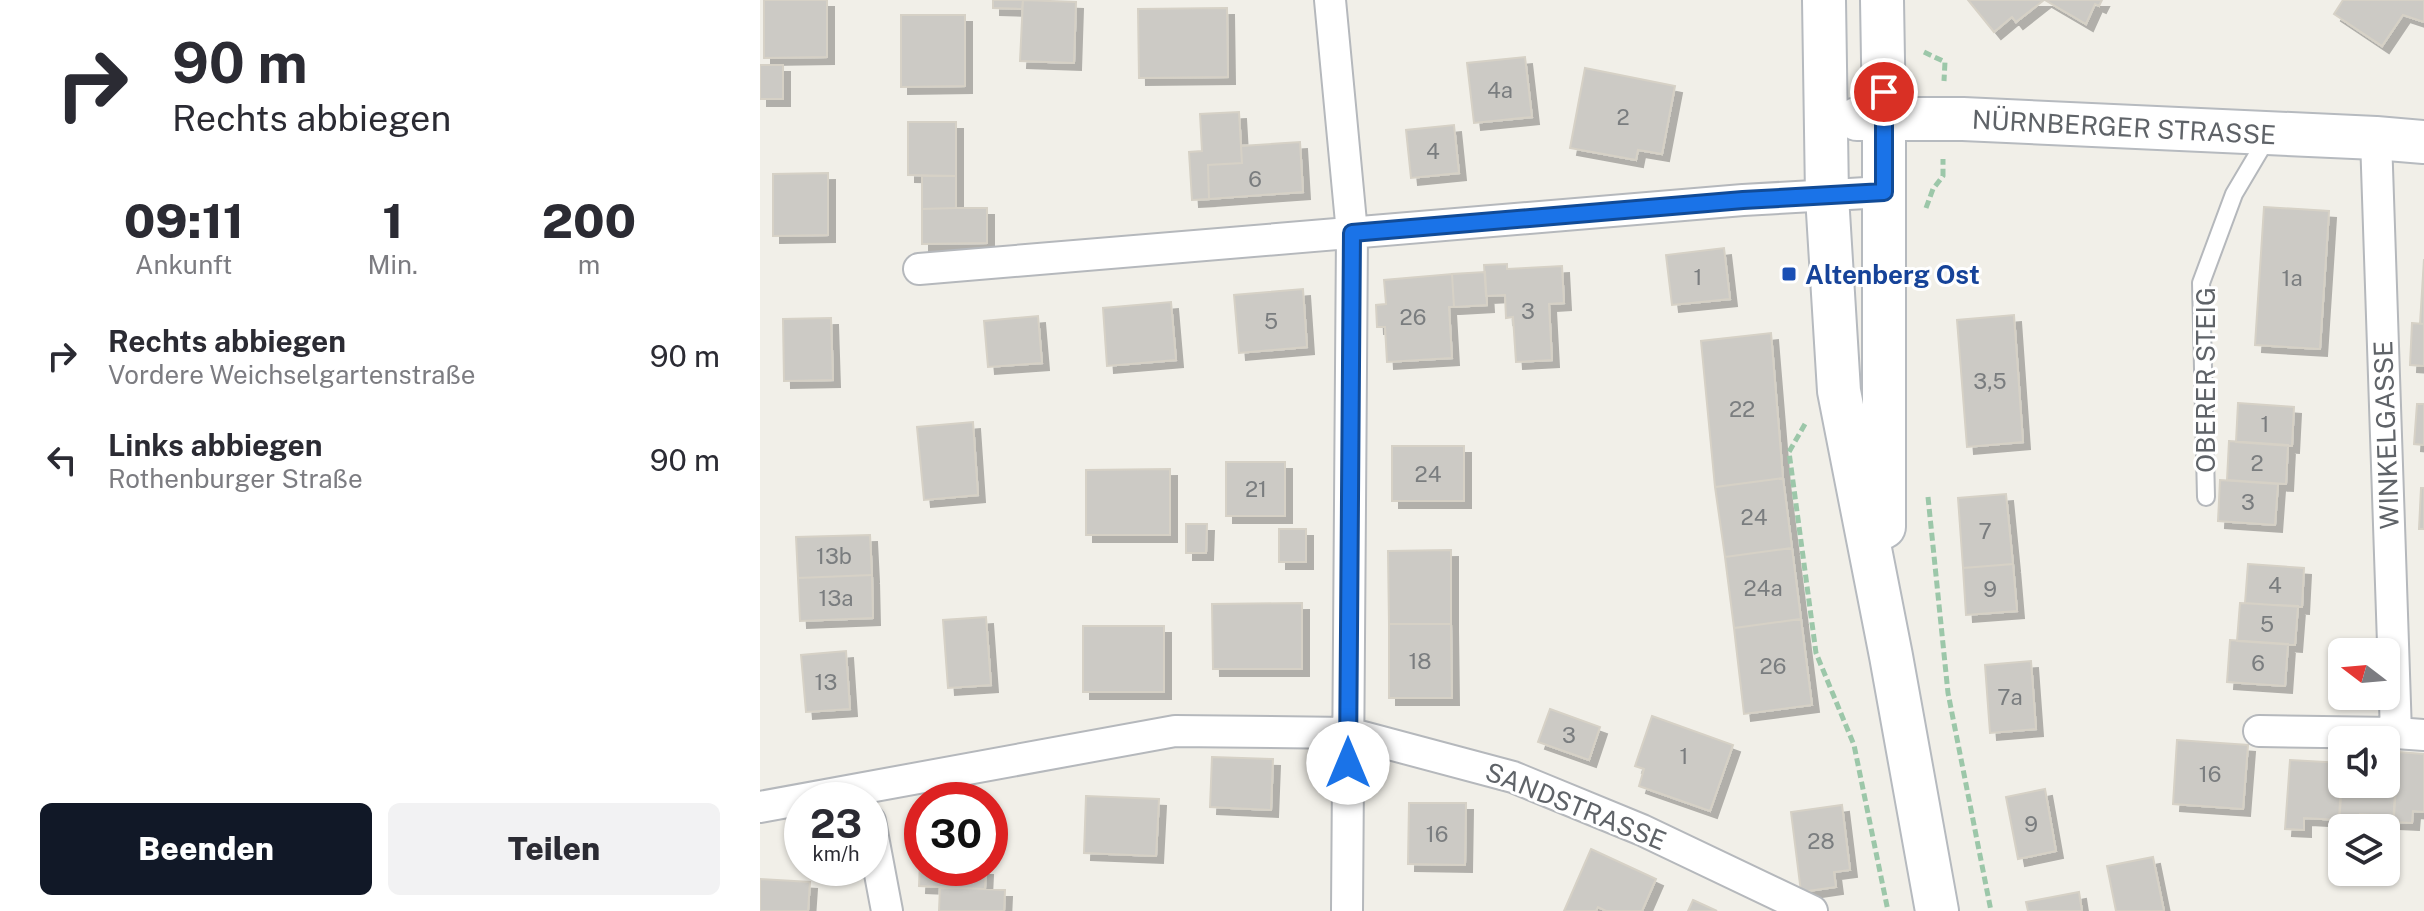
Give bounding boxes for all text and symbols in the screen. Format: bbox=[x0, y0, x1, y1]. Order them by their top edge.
text: 90 m bbox=[172, 30, 308, 96]
icon: right bbox=[40, 32, 144, 136]
pin bbox=[1850, 58, 1918, 126]
icon: arrive bbox=[1862, 70, 1906, 114]
house number: 4a bbox=[1487, 77, 1513, 103]
text: Rechts abbiegen bbox=[172, 97, 451, 139]
house number: 2 bbox=[1616, 104, 1630, 130]
street label: NÜRNBERGER STRASSE bbox=[1971, 104, 2277, 150]
house number: 4 bbox=[1426, 138, 1440, 164]
house number: 6 bbox=[1248, 166, 1262, 192]
text: 09:11 bbox=[124, 192, 244, 249]
text: 1 bbox=[382, 192, 403, 249]
text: 200 bbox=[542, 192, 636, 249]
text: Ankunft bbox=[135, 249, 232, 280]
text: Min. bbox=[367, 249, 418, 280]
text: m bbox=[578, 249, 600, 280]
place label: Altenberg Ost bbox=[1805, 259, 1980, 290]
house number: 1 bbox=[1694, 264, 1702, 290]
marker: Altenberg Ost bbox=[1780, 265, 1798, 283]
house number: 1a bbox=[2281, 265, 2303, 291]
street label: OBERER STEIG bbox=[2190, 287, 2221, 473]
house number: 3 bbox=[1521, 298, 1535, 324]
house number: 26 bbox=[1400, 304, 1426, 330]
house number: 5 bbox=[1264, 308, 1278, 334]
text: Rechts abbiegen bbox=[108, 323, 346, 359]
icon: right bbox=[40, 334, 84, 378]
text: 90 m bbox=[650, 338, 720, 374]
street label: WINKELGASSE bbox=[2367, 340, 2405, 530]
text: Vordere Weichselgartenstraße bbox=[108, 359, 476, 390]
house number: 3,5 bbox=[1973, 368, 2007, 394]
house number: 22 bbox=[1729, 396, 1755, 422]
house number: 1 bbox=[2261, 411, 2269, 437]
text: Links abbiegen bbox=[108, 427, 323, 463]
icon: left bbox=[40, 438, 84, 482]
text: 90 m bbox=[650, 442, 720, 478]
house number: 2 bbox=[2250, 450, 2264, 476]
house number: 24 bbox=[1415, 461, 1442, 487]
text: Rothenburger Straße bbox=[108, 463, 363, 494]
house number: 21 bbox=[1245, 476, 1267, 502]
house number: 3 bbox=[2241, 489, 2255, 515]
house number: 24 bbox=[1741, 504, 1768, 530]
house number: 7 bbox=[1978, 518, 1992, 544]
house number: 13b bbox=[816, 543, 852, 569]
house number: 4 bbox=[2268, 572, 2282, 598]
house number: 24a bbox=[1743, 575, 1783, 601]
house number: 9 bbox=[1983, 576, 1997, 602]
house number: 13a bbox=[819, 585, 853, 611]
house number: 5 bbox=[2260, 611, 2274, 637]
north arrow bbox=[2328, 638, 2400, 710]
map controls bbox=[2328, 638, 2400, 886]
house number: 18 bbox=[1408, 648, 1432, 674]
house number: 6 bbox=[2251, 650, 2265, 676]
house number: 26 bbox=[1760, 653, 1786, 679]
house number: 13 bbox=[815, 669, 837, 695]
house number: 7a bbox=[1997, 684, 2023, 710]
position arrow bbox=[1306, 721, 1390, 805]
house number: 3 bbox=[1562, 722, 1576, 748]
button: sound bbox=[2328, 726, 2400, 798]
house number: 1 bbox=[1680, 743, 1688, 769]
street label: SANDSTRASSE bbox=[1481, 756, 1671, 856]
house number: 16 bbox=[2199, 761, 2221, 787]
speed limit sign: 30 bbox=[904, 782, 1008, 886]
text: 23 bbox=[810, 800, 862, 847]
button: Beenden bbox=[40, 803, 372, 895]
button: Teilen bbox=[388, 803, 720, 895]
house number: 9 bbox=[2024, 811, 2038, 837]
button: layers bbox=[2328, 814, 2400, 886]
house number: 16 bbox=[1426, 821, 1448, 847]
house number: 28 bbox=[1807, 828, 1835, 854]
text: km/h bbox=[812, 842, 860, 866]

